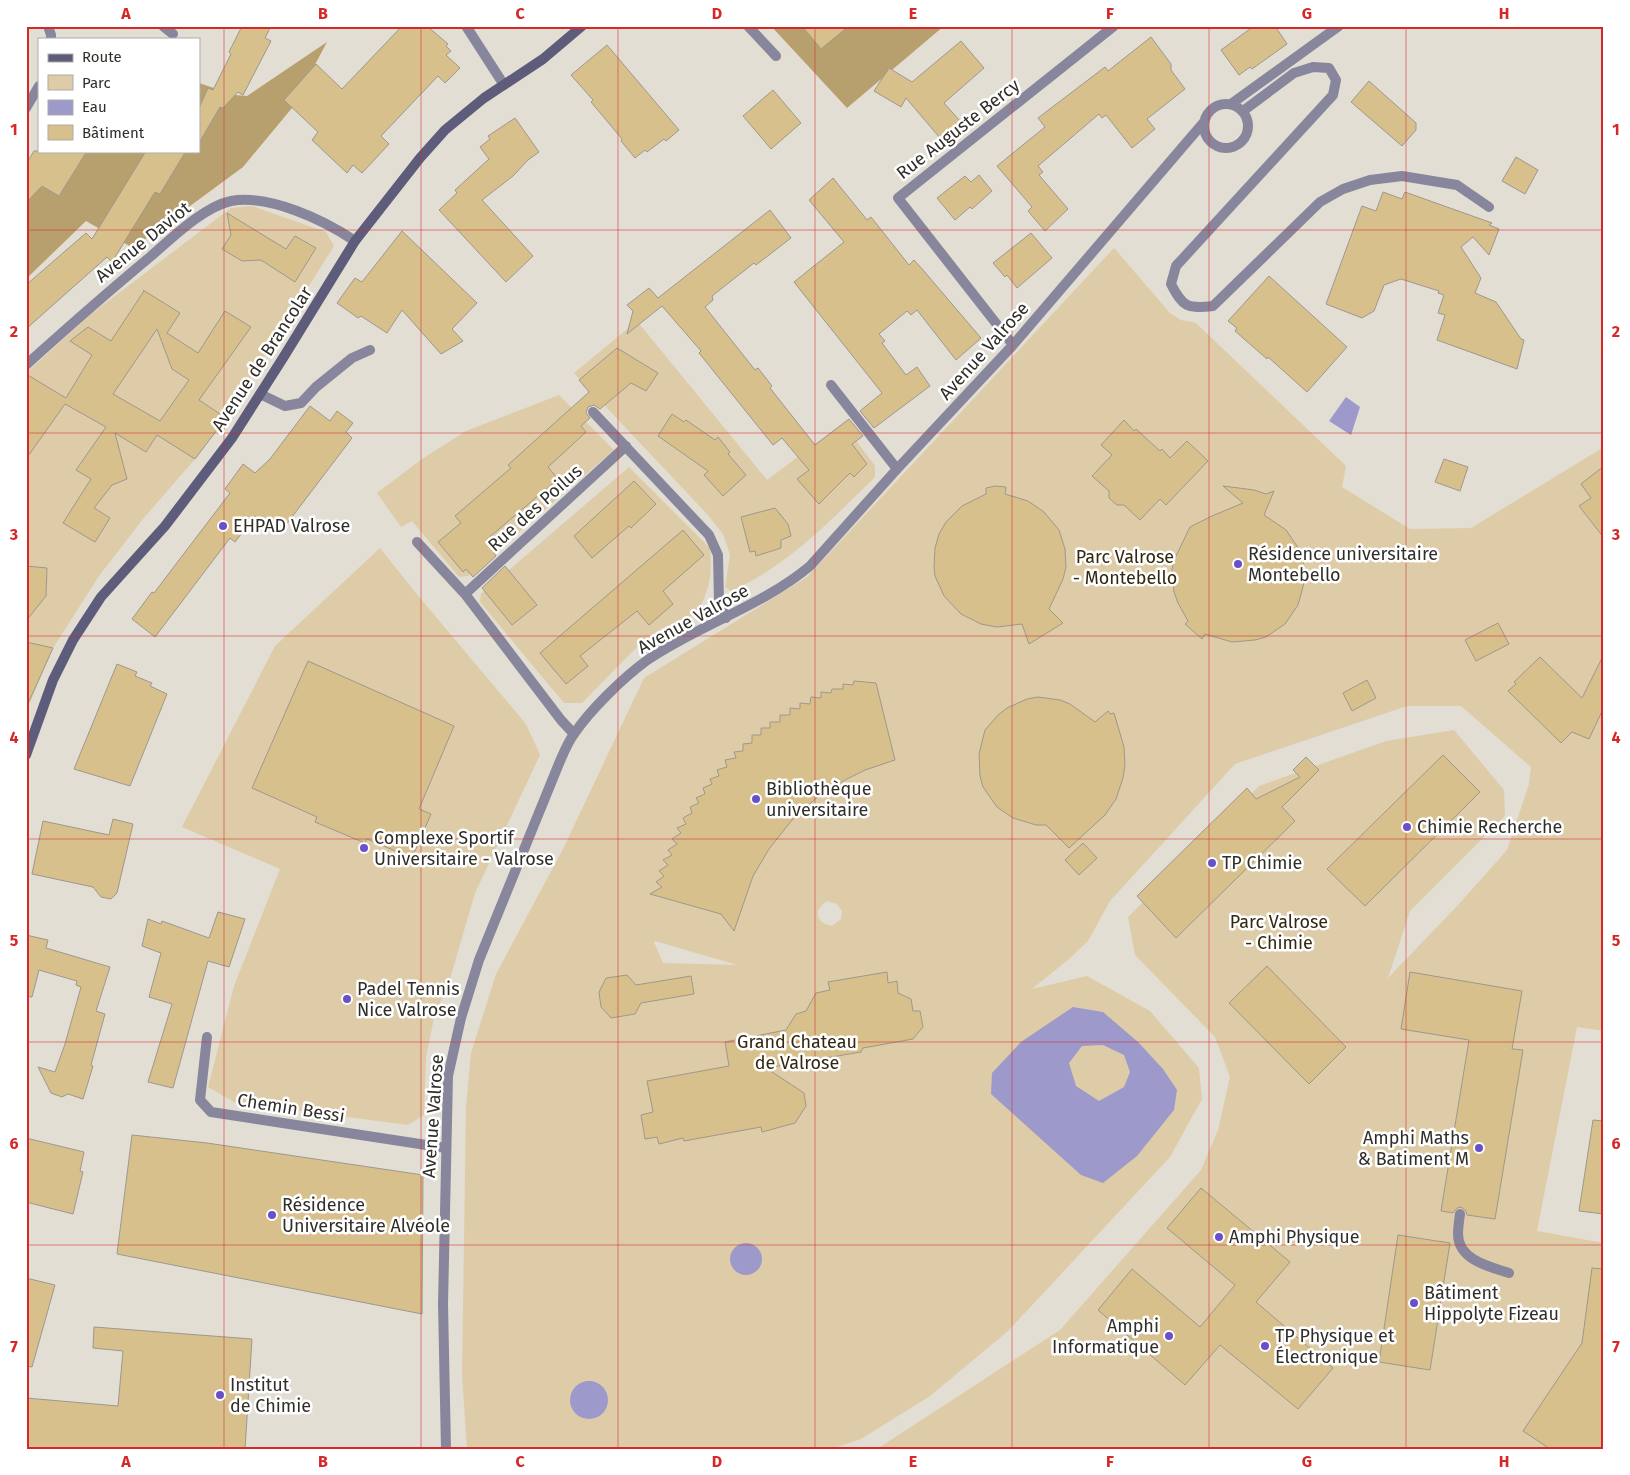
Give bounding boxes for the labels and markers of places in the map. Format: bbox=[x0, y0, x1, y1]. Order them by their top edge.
place label: EHPAD Valrose bbox=[233, 515, 350, 537]
marker: EHPAD Valrose bbox=[217, 520, 229, 532]
place label: Résidence universitaire Montebello bbox=[1248, 543, 1438, 586]
marker: Résidence universitaire Montebello bbox=[1232, 558, 1244, 570]
place label: Bibliothèque universitaire bbox=[766, 778, 871, 821]
marker: Bibliothèque universitaire bbox=[750, 793, 762, 805]
place label: Chimie Recherche bbox=[1417, 816, 1562, 838]
marker: Chimie Recherche bbox=[1401, 821, 1413, 833]
place label: Complexe Sportif Universitaire - Valrose bbox=[374, 827, 554, 870]
marker: Complexe Sportif Universitaire - Valrose bbox=[358, 842, 370, 854]
place label: TP Chimie bbox=[1222, 852, 1302, 874]
marker: TP Chimie bbox=[1206, 857, 1218, 869]
place label: Padel Tennis Nice Valrose bbox=[357, 978, 460, 1021]
marker: Padel Tennis Nice Valrose bbox=[341, 993, 353, 1005]
place label: Amphi Maths & Batiment M bbox=[1358, 1127, 1469, 1170]
marker: Amphi Maths & Batiment M bbox=[1473, 1142, 1485, 1154]
place label: Résidence Universitaire Alvéole bbox=[282, 1194, 450, 1237]
marker: Résidence Universitaire Alvéole bbox=[266, 1209, 278, 1221]
place label: Amphi Physique bbox=[1229, 1226, 1360, 1248]
marker: Amphi Physique bbox=[1213, 1231, 1225, 1243]
place label: Bâtiment Hippolyte Fizeau bbox=[1424, 1282, 1559, 1325]
marker: Bâtiment Hippolyte Fizeau bbox=[1408, 1297, 1420, 1309]
place label: Amphi Informatique bbox=[1052, 1315, 1159, 1358]
place label: TP Physique et Électronique bbox=[1275, 1325, 1395, 1368]
marker: Amphi Informatique bbox=[1163, 1330, 1175, 1342]
marker: TP Physique et Électronique bbox=[1259, 1340, 1271, 1352]
place label: Institut de Chimie bbox=[230, 1374, 311, 1417]
marker: Institut de Chimie bbox=[214, 1389, 226, 1401]

